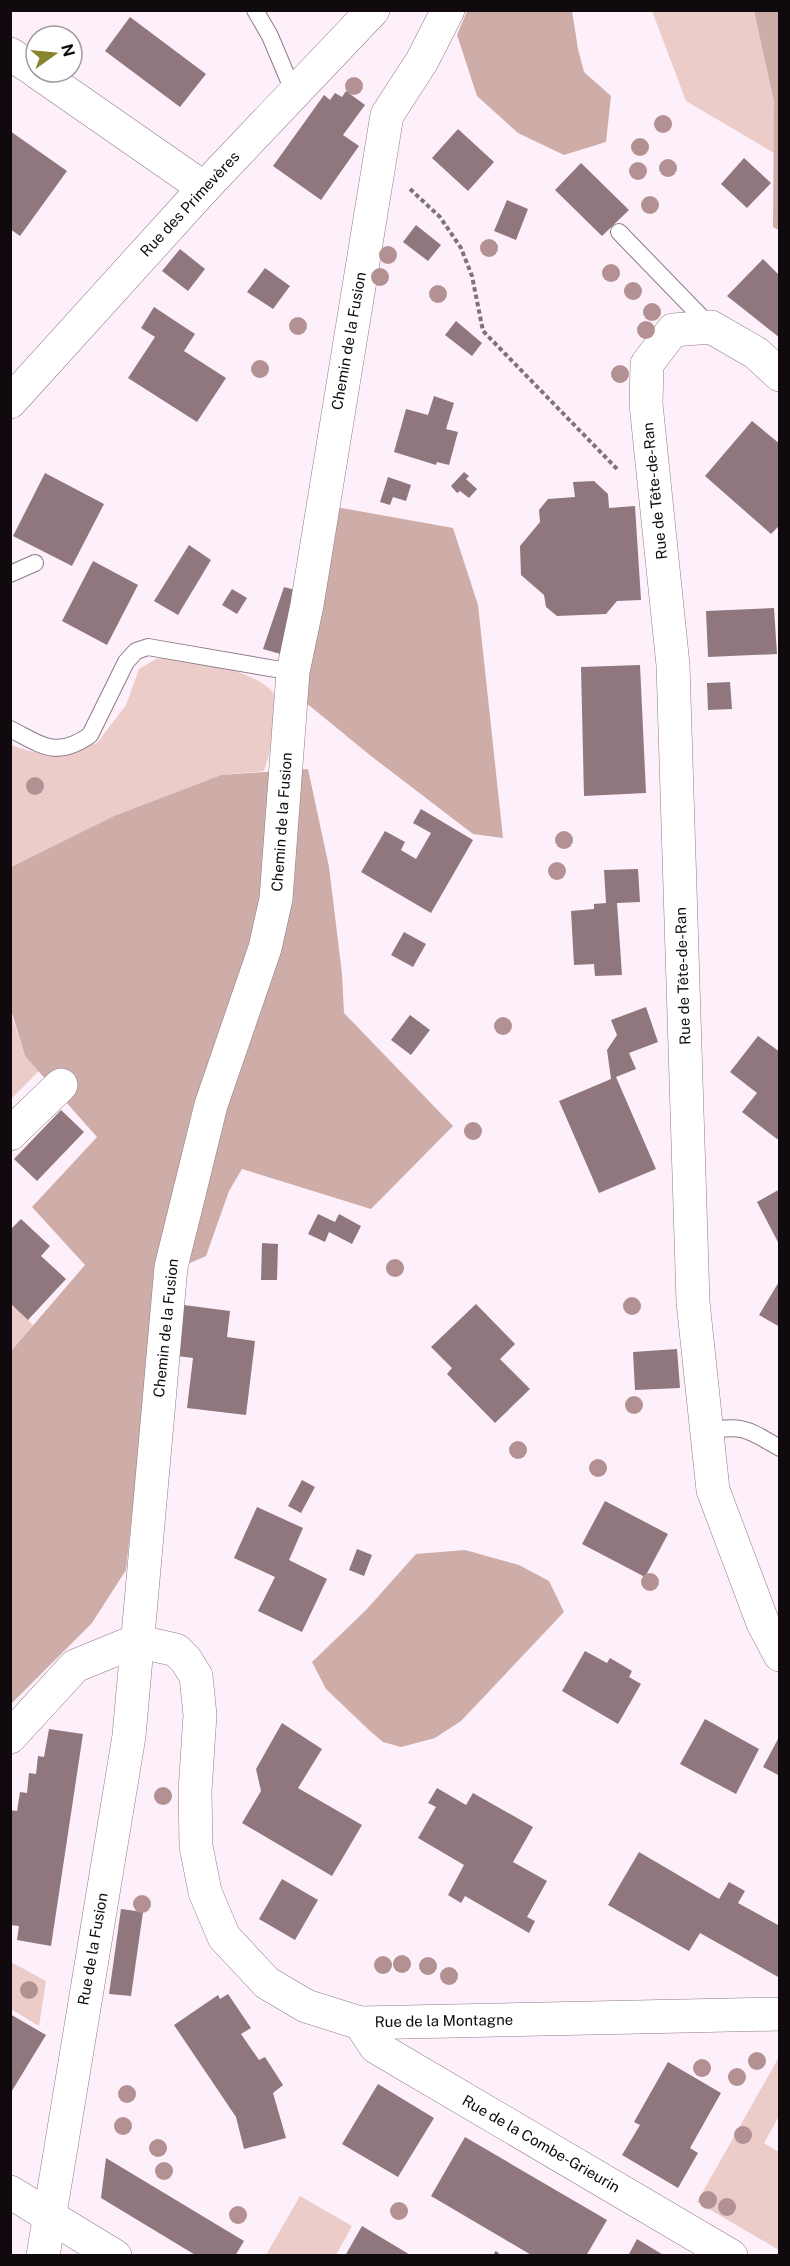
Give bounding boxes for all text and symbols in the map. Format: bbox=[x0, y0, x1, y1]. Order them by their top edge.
north arrow bbox=[24, 24, 84, 84]
text: N bbox=[57, 42, 79, 59]
street label: Rue des Primevères bbox=[137, 148, 243, 260]
street label: Chemin de la Fusion bbox=[328, 271, 369, 411]
street label: Rue de Tête-de-Ran bbox=[639, 422, 670, 560]
street label: Chemin de la Fusion bbox=[268, 752, 295, 892]
street label: Rue de Tête-de-Ran bbox=[672, 907, 693, 1045]
street label: Chemin de la Fusion bbox=[150, 1258, 181, 1398]
street label: Rue de la Fusion bbox=[74, 1891, 111, 2006]
street label: Rue de la Montagne bbox=[375, 2011, 513, 2030]
street label: Rue de la Combe-Grieurin bbox=[459, 2091, 623, 2196]

